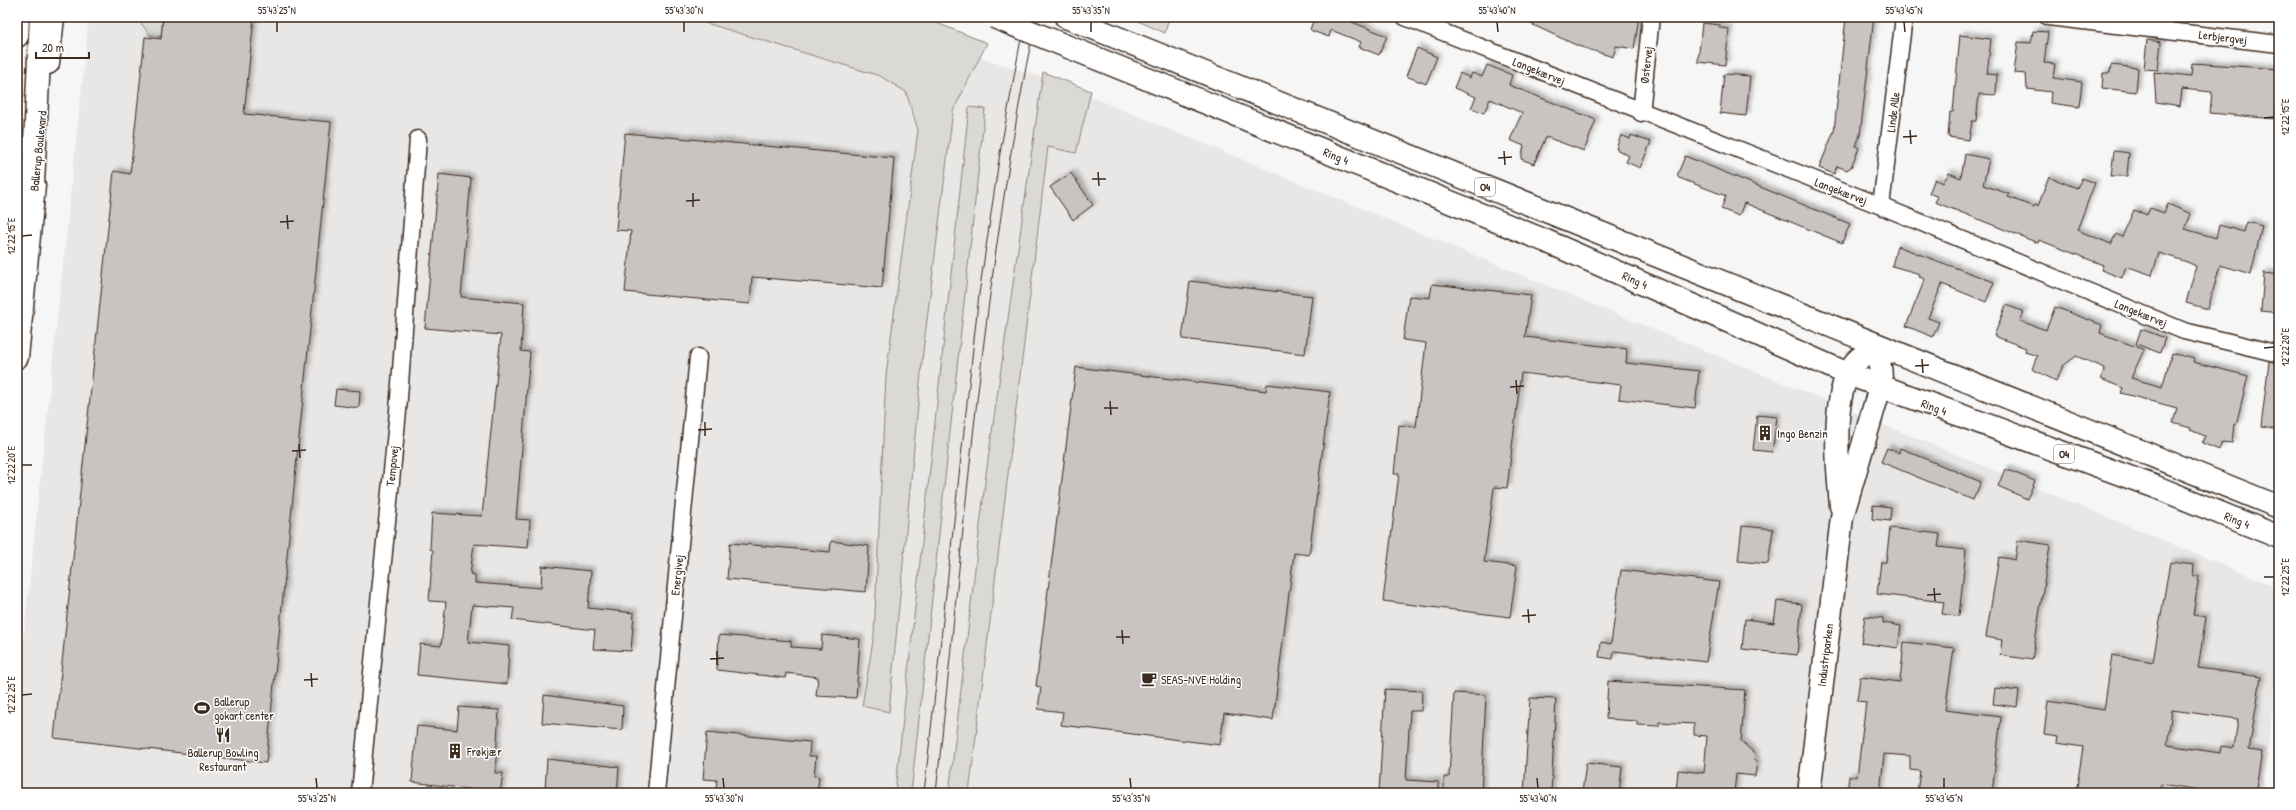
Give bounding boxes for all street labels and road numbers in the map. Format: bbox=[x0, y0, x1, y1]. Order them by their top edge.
street label: Lerbjergvej bbox=[2198, 26, 2248, 48]
street label: Østervej bbox=[1636, 45, 1656, 84]
street label: Langekærvej bbox=[1510, 53, 1568, 89]
street label: Linde Alle bbox=[1882, 91, 1904, 133]
street label: Ballerup Boulevard bbox=[25, 110, 51, 192]
street label: Ring 4 bbox=[1321, 143, 1352, 169]
street label: Langekærvej bbox=[1812, 173, 1870, 209]
road number: O4 bbox=[1475, 178, 1495, 196]
street label: Ring 4 bbox=[1620, 267, 1651, 293]
street label: Langekærvej bbox=[2112, 295, 2170, 331]
street label: Ring 4 bbox=[1919, 395, 1950, 420]
street label: Tempovej bbox=[381, 445, 403, 487]
road number: O4 bbox=[2054, 445, 2074, 463]
street label: Ring 4 bbox=[2222, 507, 2253, 533]
street label: Energivej bbox=[666, 554, 688, 596]
street label: Industriparken bbox=[1813, 622, 1837, 688]

